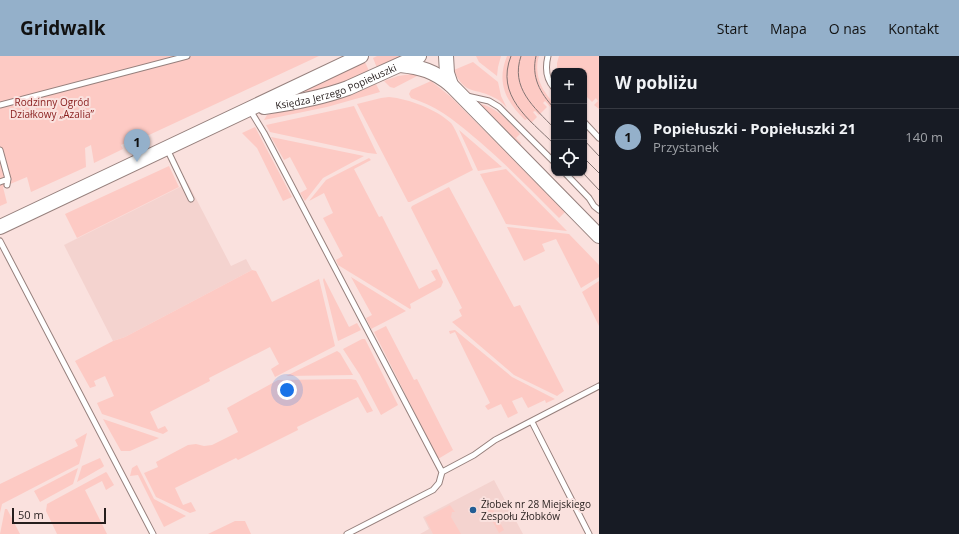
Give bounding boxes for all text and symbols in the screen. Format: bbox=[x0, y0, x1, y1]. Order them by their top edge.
text: Gridwalk bbox=[20, 15, 106, 41]
text: Start bbox=[717, 19, 748, 38]
text: Mapa bbox=[770, 19, 807, 38]
text: O nas bbox=[829, 19, 866, 38]
text: Kontakt bbox=[888, 19, 939, 38]
street label: Księdza Jerzego Popiełuszki bbox=[274, 60, 398, 112]
map controls bbox=[551, 68, 587, 176]
button: + bbox=[551, 68, 587, 104]
text: W pobliżu bbox=[615, 71, 698, 94]
park label: Rodzinny Ogród Działkowy „Azalia” bbox=[10, 95, 94, 121]
button: − bbox=[551, 104, 587, 140]
text: Popiełuszki - Popiełuszki 21 bbox=[653, 118, 856, 138]
text: 1 bbox=[624, 128, 632, 146]
text: 140 m bbox=[905, 128, 943, 146]
pin: 1 bbox=[124, 129, 150, 162]
text: Przystanek bbox=[653, 138, 719, 156]
button: locate bbox=[551, 140, 587, 176]
your location bbox=[277, 380, 297, 400]
place label: Żłobek nr 28 Miejskiego Zespołu Żłobków bbox=[481, 497, 591, 523]
marker: Żłobek nr 28 Miejskiego Zespołu Żłobków bbox=[468, 505, 478, 515]
scale bar bbox=[12, 506, 106, 525]
text: 50 m bbox=[18, 507, 44, 522]

